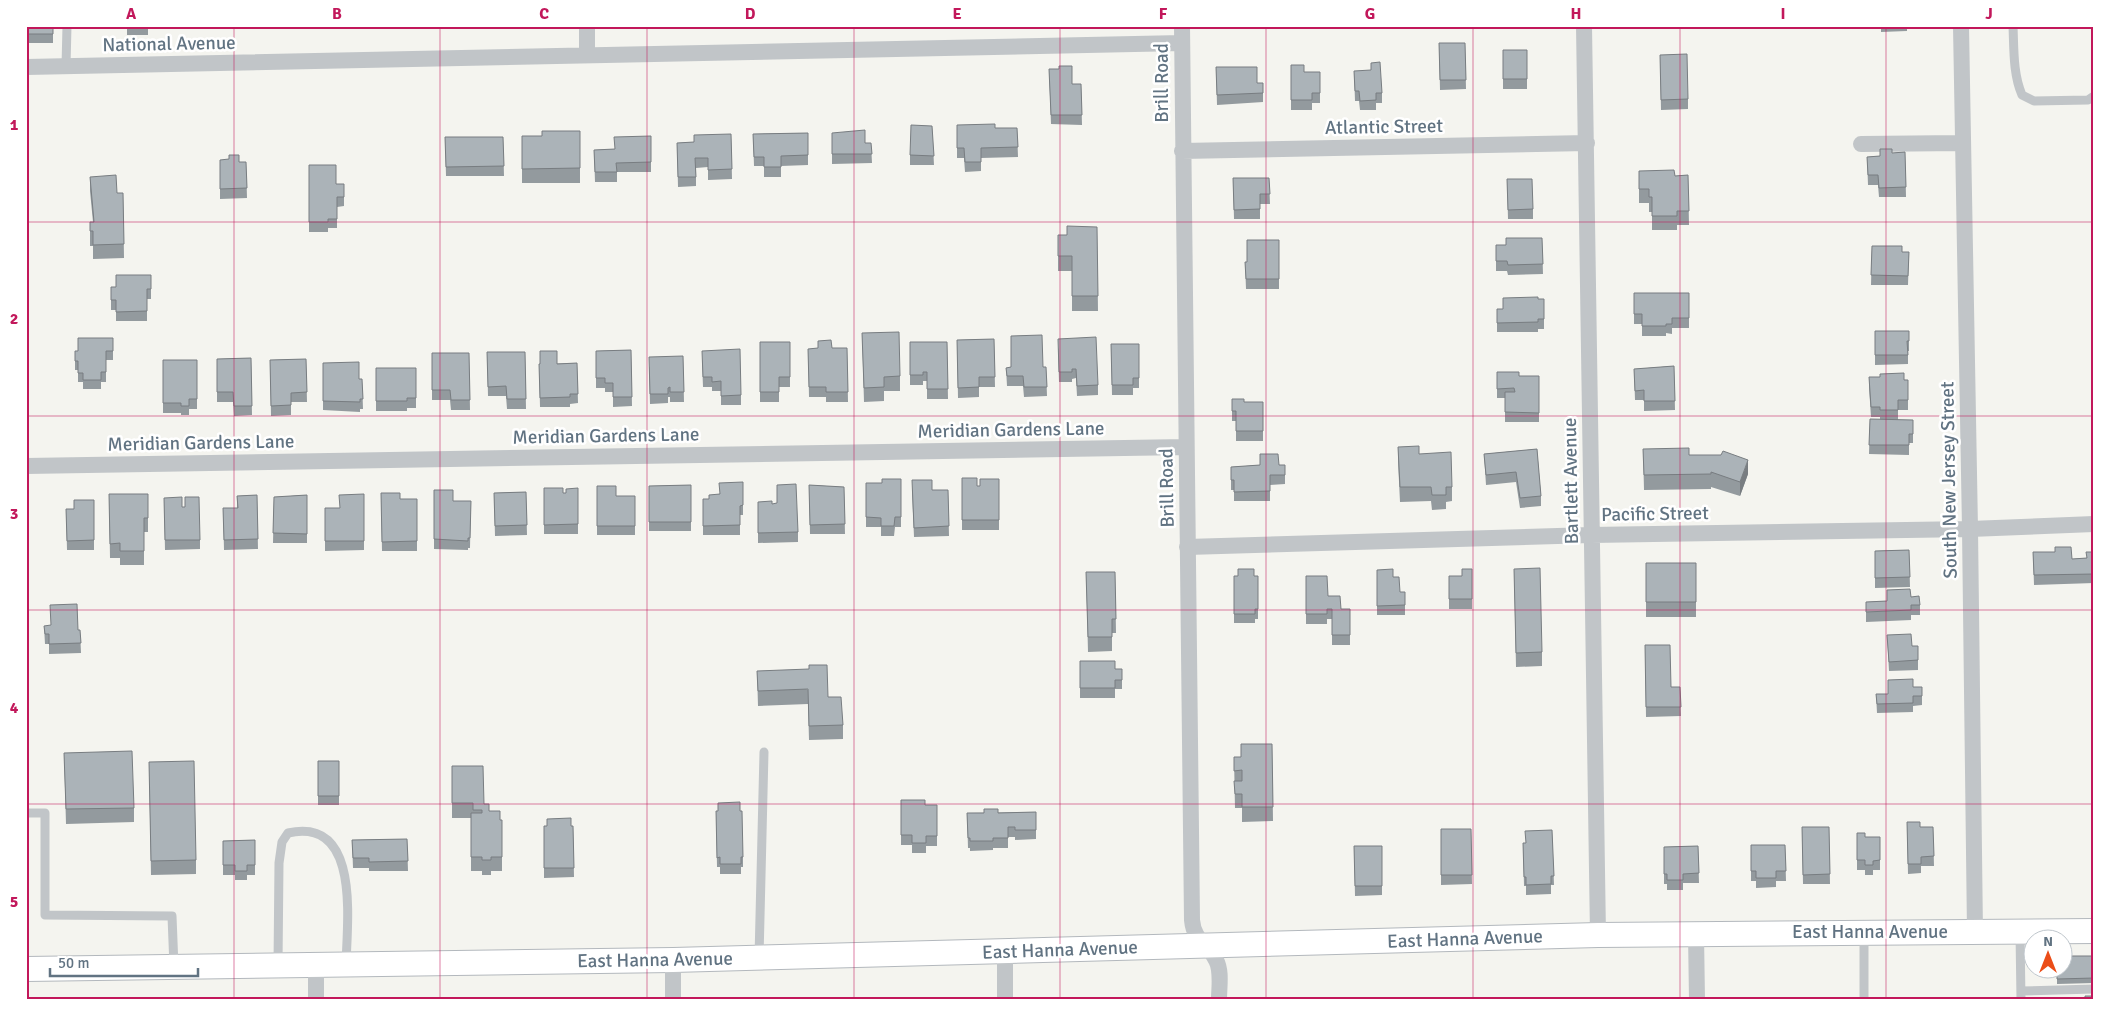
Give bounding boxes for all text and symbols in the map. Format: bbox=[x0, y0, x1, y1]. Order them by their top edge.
text: A bbox=[126, 4, 137, 24]
text: B bbox=[332, 4, 342, 24]
text: C bbox=[539, 4, 549, 24]
text: D bbox=[745, 4, 756, 24]
text: E bbox=[952, 4, 962, 24]
text: F bbox=[1159, 4, 1168, 24]
text: G bbox=[1365, 4, 1375, 24]
text: H bbox=[1571, 4, 1581, 24]
text: I bbox=[1780, 4, 1786, 24]
text: J bbox=[1985, 4, 1993, 24]
street label: National Avenue bbox=[102, 31, 236, 57]
street label: Brill Road bbox=[1150, 43, 1174, 123]
street label: Atlantic Street bbox=[1325, 114, 1444, 140]
text: 1 bbox=[10, 115, 19, 135]
text: 2 bbox=[10, 309, 18, 329]
street label: South New Jersey Street bbox=[1935, 381, 1963, 579]
street label: Meridian Gardens Lane bbox=[917, 416, 1105, 444]
street label: Bartlett Avenue bbox=[1558, 417, 1584, 545]
street label: Meridian Gardens Lane bbox=[512, 422, 700, 450]
street label: Meridian Gardens Lane bbox=[107, 429, 295, 457]
street label: Brill Road bbox=[1154, 448, 1180, 528]
street label: Pacific Street bbox=[1601, 501, 1709, 527]
text: 3 bbox=[10, 504, 18, 524]
text: 4 bbox=[10, 698, 19, 718]
text: 5 bbox=[10, 892, 18, 912]
street label: East Hanna Avenue bbox=[1792, 920, 1948, 944]
street label: East Hanna Avenue bbox=[1387, 924, 1543, 954]
north arrow bbox=[2022, 928, 2072, 978]
text: N bbox=[2043, 933, 2053, 950]
street label: East Hanna Avenue bbox=[982, 935, 1138, 965]
scale bar bbox=[50, 946, 198, 978]
street label: East Hanna Avenue bbox=[577, 947, 733, 973]
text: 50 m bbox=[58, 954, 89, 972]

